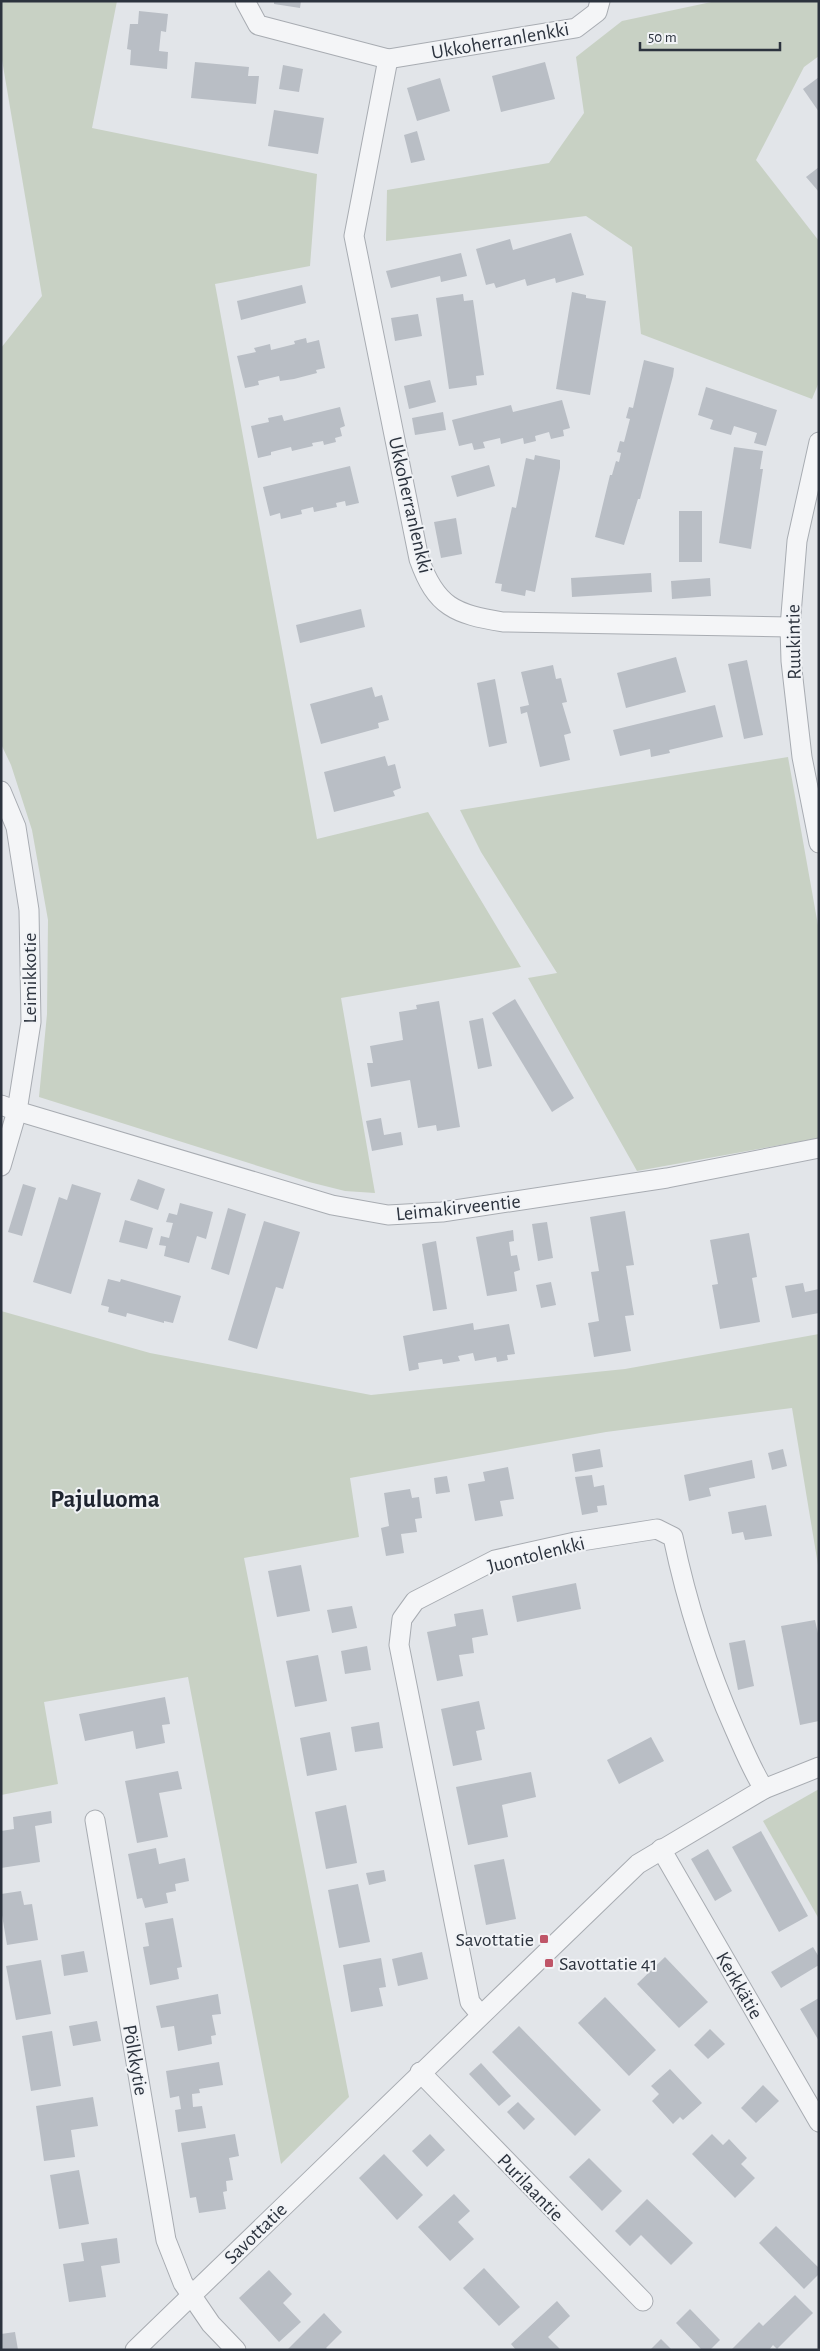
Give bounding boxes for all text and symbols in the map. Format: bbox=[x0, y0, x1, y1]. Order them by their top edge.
street label: Ukkoherranlenkki bbox=[430, 19, 571, 63]
scale bar bbox=[640, 20, 780, 52]
text: 50 m bbox=[648, 30, 677, 45]
street label: Ukkoherranlenkki bbox=[385, 435, 435, 575]
street label: Ruukintie bbox=[783, 604, 805, 680]
street label: Leimikkotie bbox=[20, 932, 40, 1024]
street label: Leimakirveentie bbox=[395, 1191, 522, 1224]
district label: Pajuluoma bbox=[50, 1487, 160, 1512]
street label: Juontolenkki bbox=[485, 1533, 587, 1577]
place label: Savottatie bbox=[456, 1930, 534, 1950]
marker: Savottatie bbox=[538, 1933, 550, 1945]
street label: Kerkkätie bbox=[712, 1949, 766, 2022]
place label: Savottatie 41 bbox=[559, 1954, 657, 1974]
marker: Savottatie 41 bbox=[543, 1957, 555, 1969]
street label: Pölkkytie bbox=[119, 2023, 151, 2097]
street label: Purilaantie bbox=[493, 2150, 567, 2225]
street label: Savottatie bbox=[221, 2199, 291, 2268]

